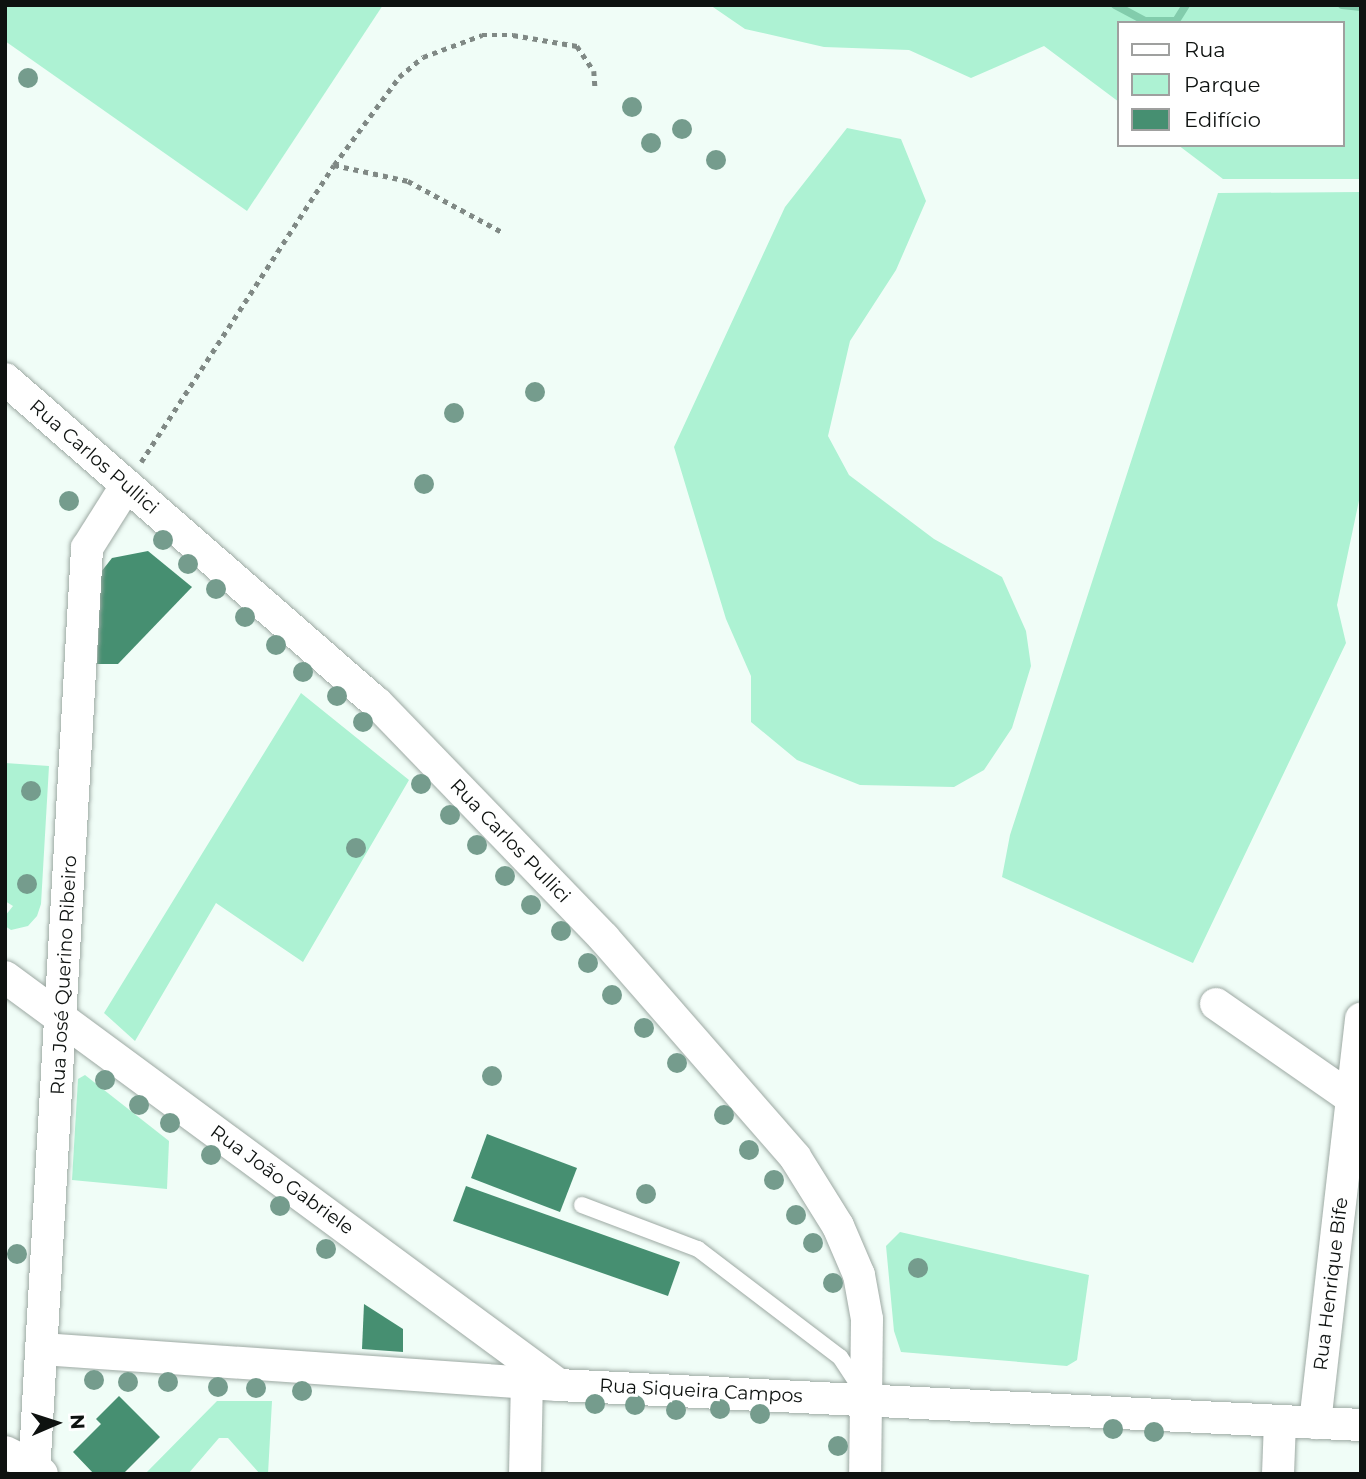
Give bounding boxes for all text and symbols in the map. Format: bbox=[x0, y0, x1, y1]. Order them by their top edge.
legend bbox=[1118, 21, 1345, 147]
text: Rua bbox=[1184, 37, 1226, 62]
text: Parque bbox=[1184, 72, 1260, 97]
text: Edifício bbox=[1184, 107, 1261, 132]
street label: Rua Carlos Pullici bbox=[25, 395, 163, 519]
street label: Rua Carlos Pullici bbox=[445, 774, 575, 908]
street label: Rua José Querino Ribeiro bbox=[46, 855, 82, 1095]
street label: Rua João Gabriele bbox=[206, 1120, 358, 1240]
street label: Rua Henrique Bife bbox=[1309, 1196, 1353, 1372]
street label: Rua Siqueira Campos bbox=[599, 1374, 803, 1408]
north arrow bbox=[21, 1388, 91, 1458]
text: N bbox=[66, 1414, 89, 1430]

